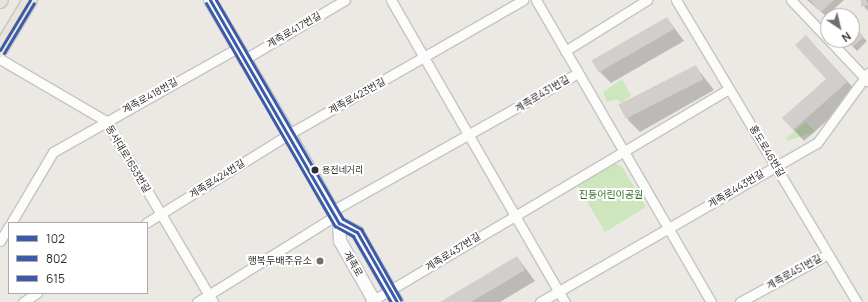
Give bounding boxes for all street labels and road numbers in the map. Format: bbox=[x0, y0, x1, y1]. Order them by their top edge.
street label: 계족로417번길 bbox=[265, 10, 323, 50]
street label: 계족로431번길 bbox=[513, 73, 571, 115]
street label: 계족로423번길 bbox=[326, 75, 388, 117]
street label: 계족로418번길 bbox=[120, 76, 180, 116]
street label: 동서대로1653번길 bbox=[103, 123, 153, 195]
street label: 홍도로46번길 bbox=[747, 123, 787, 179]
street label: 계족로424번길 bbox=[187, 157, 247, 201]
street label: 계족로443번길 bbox=[706, 168, 766, 210]
street label: 계족로437번길 bbox=[423, 230, 483, 274]
street label: 계족로 bbox=[341, 249, 365, 279]
street label: 계족로451번길 bbox=[764, 252, 824, 292]

